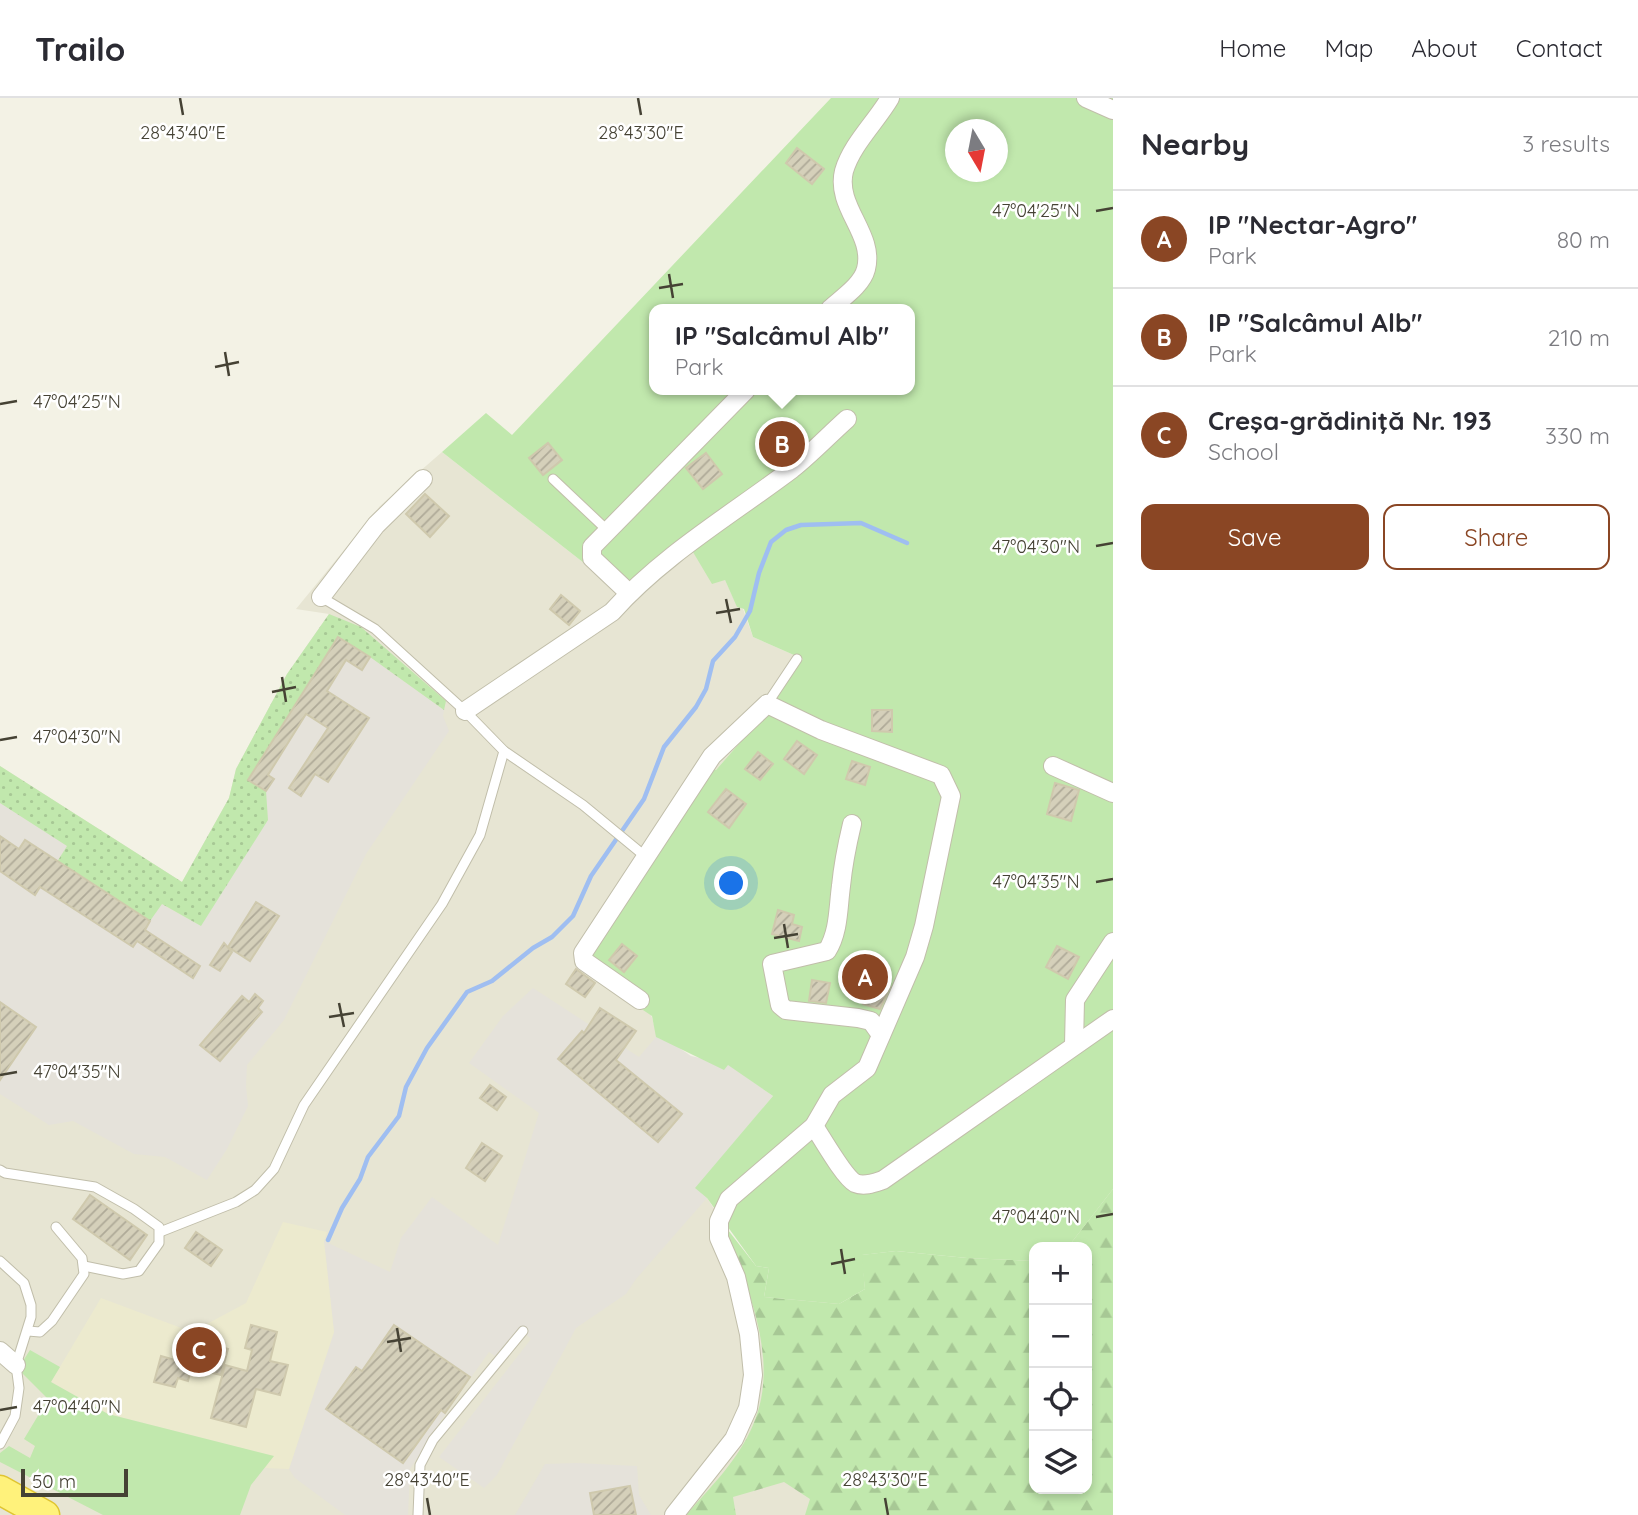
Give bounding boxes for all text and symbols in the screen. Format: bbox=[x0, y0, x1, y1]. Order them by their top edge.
text: Trailo bbox=[35, 28, 125, 69]
text: Home bbox=[1219, 33, 1286, 63]
text: Map bbox=[1324, 33, 1373, 63]
text: About bbox=[1411, 33, 1478, 63]
text: Contact bbox=[1516, 33, 1603, 63]
north arrow bbox=[945, 119, 1008, 182]
text: 28°43'40"E bbox=[140, 121, 226, 144]
text: 28°43'30"E bbox=[598, 121, 684, 144]
text: Nearby bbox=[1141, 125, 1249, 163]
text: 3 results bbox=[1522, 129, 1610, 158]
text: 47°04'25"N bbox=[992, 199, 1080, 222]
text: IP "Nectar-Agro" bbox=[1208, 208, 1417, 241]
text: A bbox=[1157, 225, 1171, 254]
text: 80 m bbox=[1557, 225, 1610, 254]
text: Park bbox=[1208, 241, 1257, 270]
popup bbox=[649, 304, 915, 395]
text: IP "Salcâmul Alb" bbox=[1208, 306, 1422, 339]
text: IP "Salcâmul Alb" bbox=[675, 319, 889, 352]
text: B bbox=[1156, 323, 1172, 352]
text: 210 m bbox=[1548, 323, 1610, 352]
text: Park bbox=[1208, 339, 1257, 368]
text: Park bbox=[675, 352, 723, 381]
text: 47°04'25"N bbox=[33, 390, 121, 413]
text: Creşa-grădiniţă Nr. 193 bbox=[1208, 404, 1492, 437]
pin: B bbox=[759, 418, 805, 470]
text: C bbox=[1157, 421, 1171, 450]
text: 330 m bbox=[1545, 421, 1610, 450]
text: School bbox=[1208, 437, 1279, 466]
button: Save bbox=[1141, 504, 1369, 570]
button: Share bbox=[1383, 504, 1610, 570]
text: 47°04'30"N bbox=[992, 535, 1080, 558]
text: 47°04'30"N bbox=[33, 725, 121, 748]
your location bbox=[714, 866, 748, 900]
text: 47°04'35"N bbox=[992, 870, 1080, 893]
pin: A bbox=[842, 951, 888, 1003]
text: 47°04'35"N bbox=[33, 1060, 121, 1083]
text: 47°04'40"N bbox=[992, 1205, 1080, 1228]
map controls bbox=[1029, 1242, 1092, 1494]
button: + bbox=[1029, 1242, 1092, 1305]
button: − bbox=[1029, 1305, 1092, 1368]
pin: C bbox=[176, 1324, 222, 1376]
button: locate bbox=[1029, 1368, 1092, 1431]
text: 47°04'40"N bbox=[33, 1395, 121, 1418]
button: layers bbox=[1029, 1431, 1092, 1494]
scale bar bbox=[21, 1466, 128, 1498]
text: 28°43'40"E bbox=[384, 1468, 470, 1491]
text: 28°43'30"E bbox=[842, 1468, 928, 1491]
text: 50 m bbox=[32, 1469, 76, 1493]

